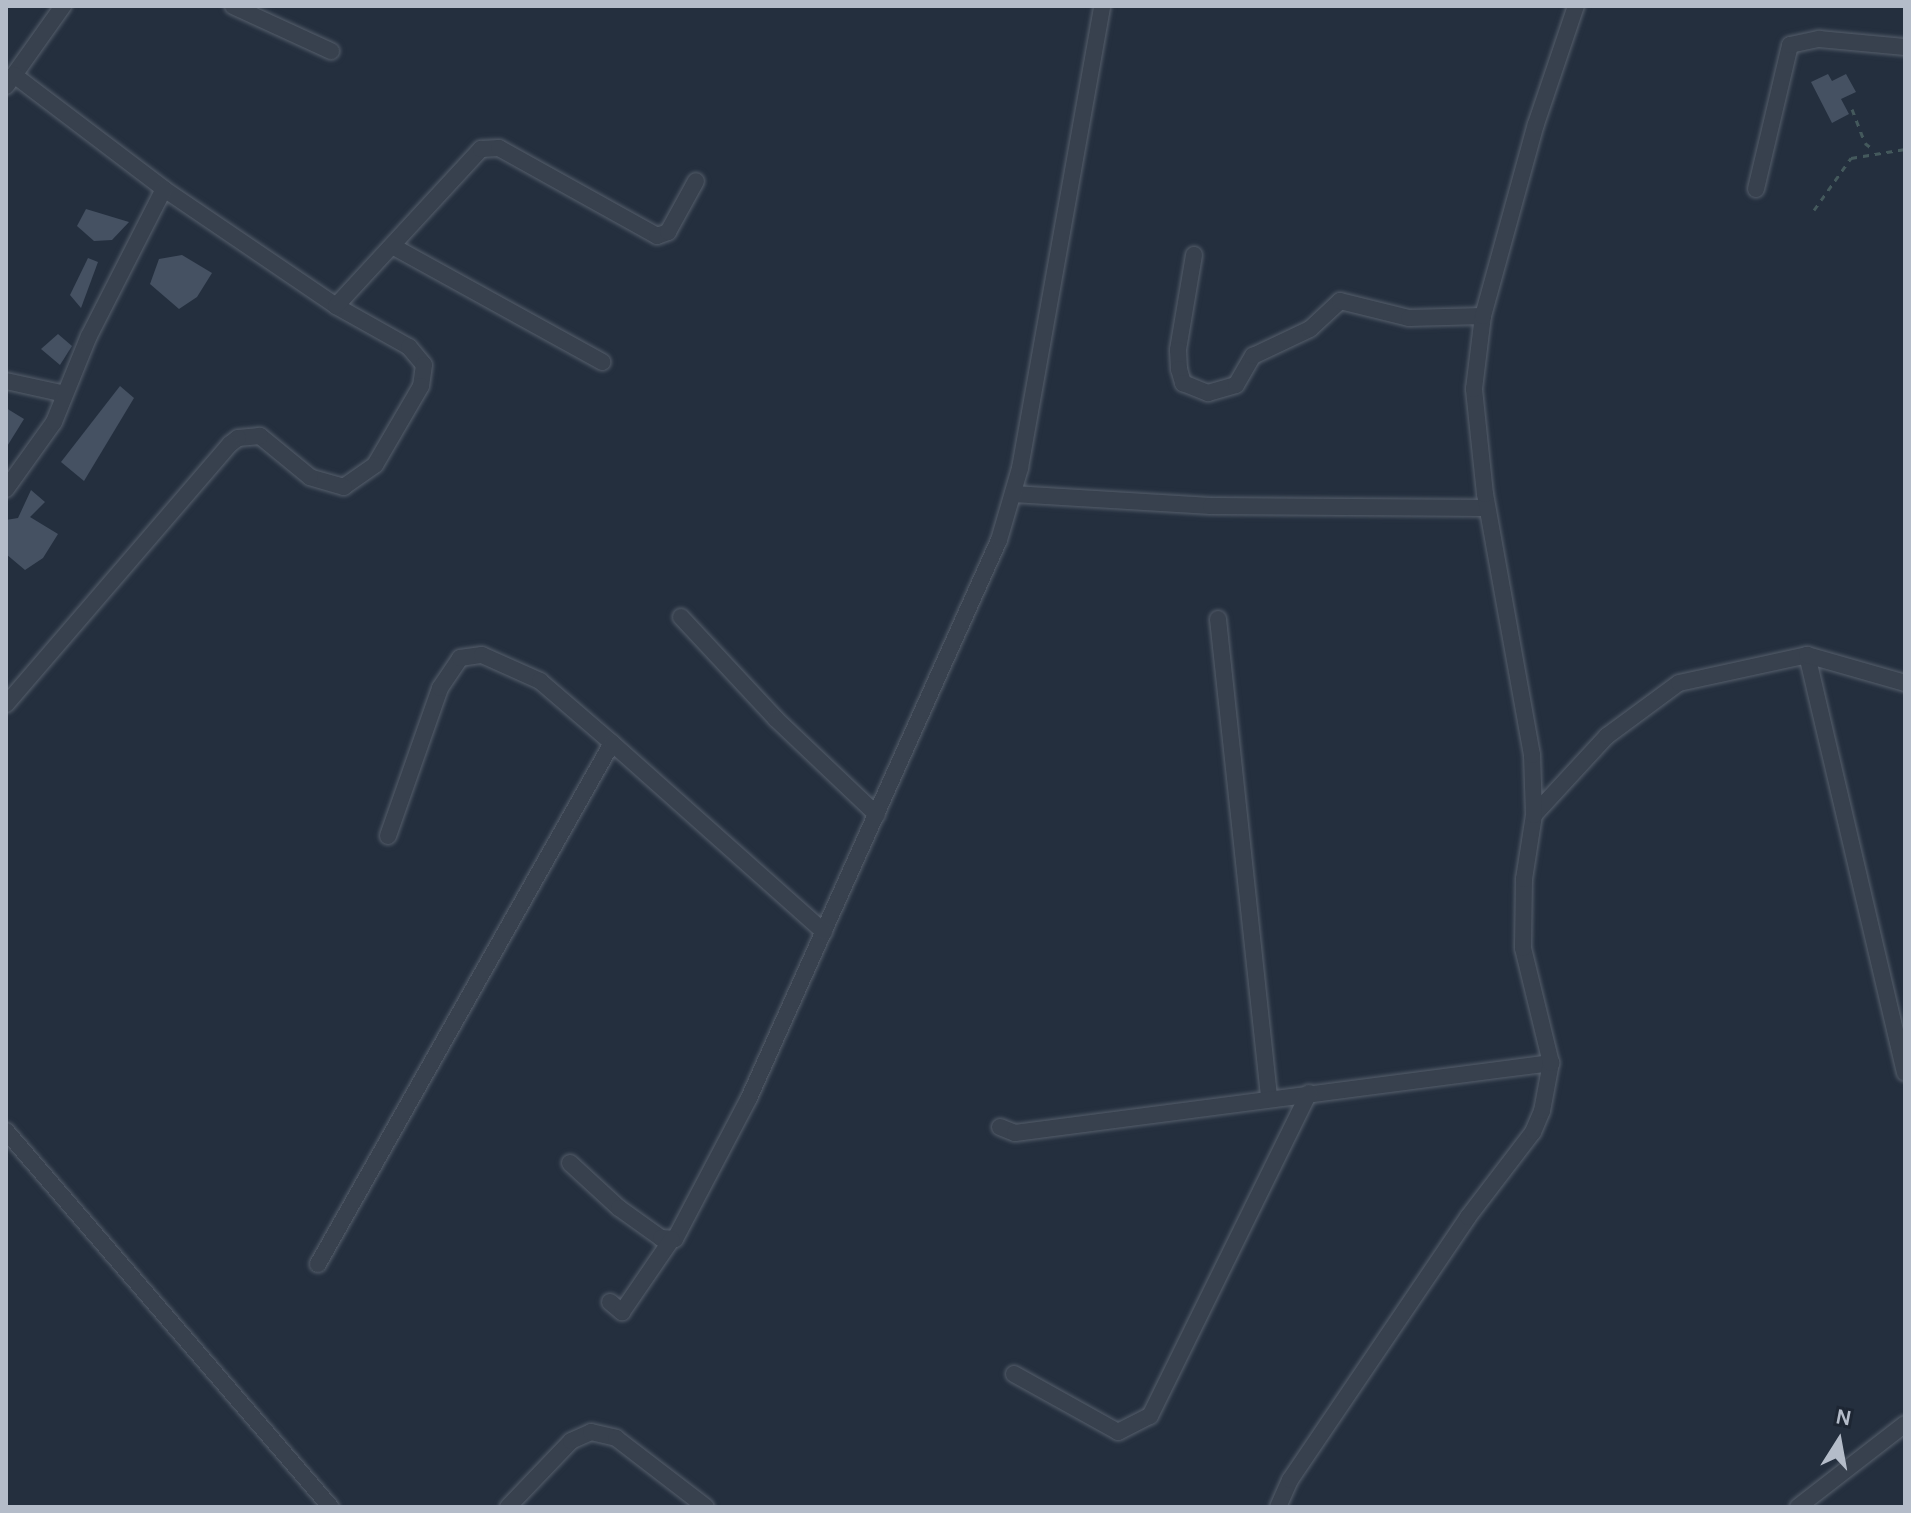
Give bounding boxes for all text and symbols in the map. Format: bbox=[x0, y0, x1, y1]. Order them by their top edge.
north arrow bbox=[1799, 1401, 1879, 1481]
text: N bbox=[1833, 1403, 1854, 1432]

